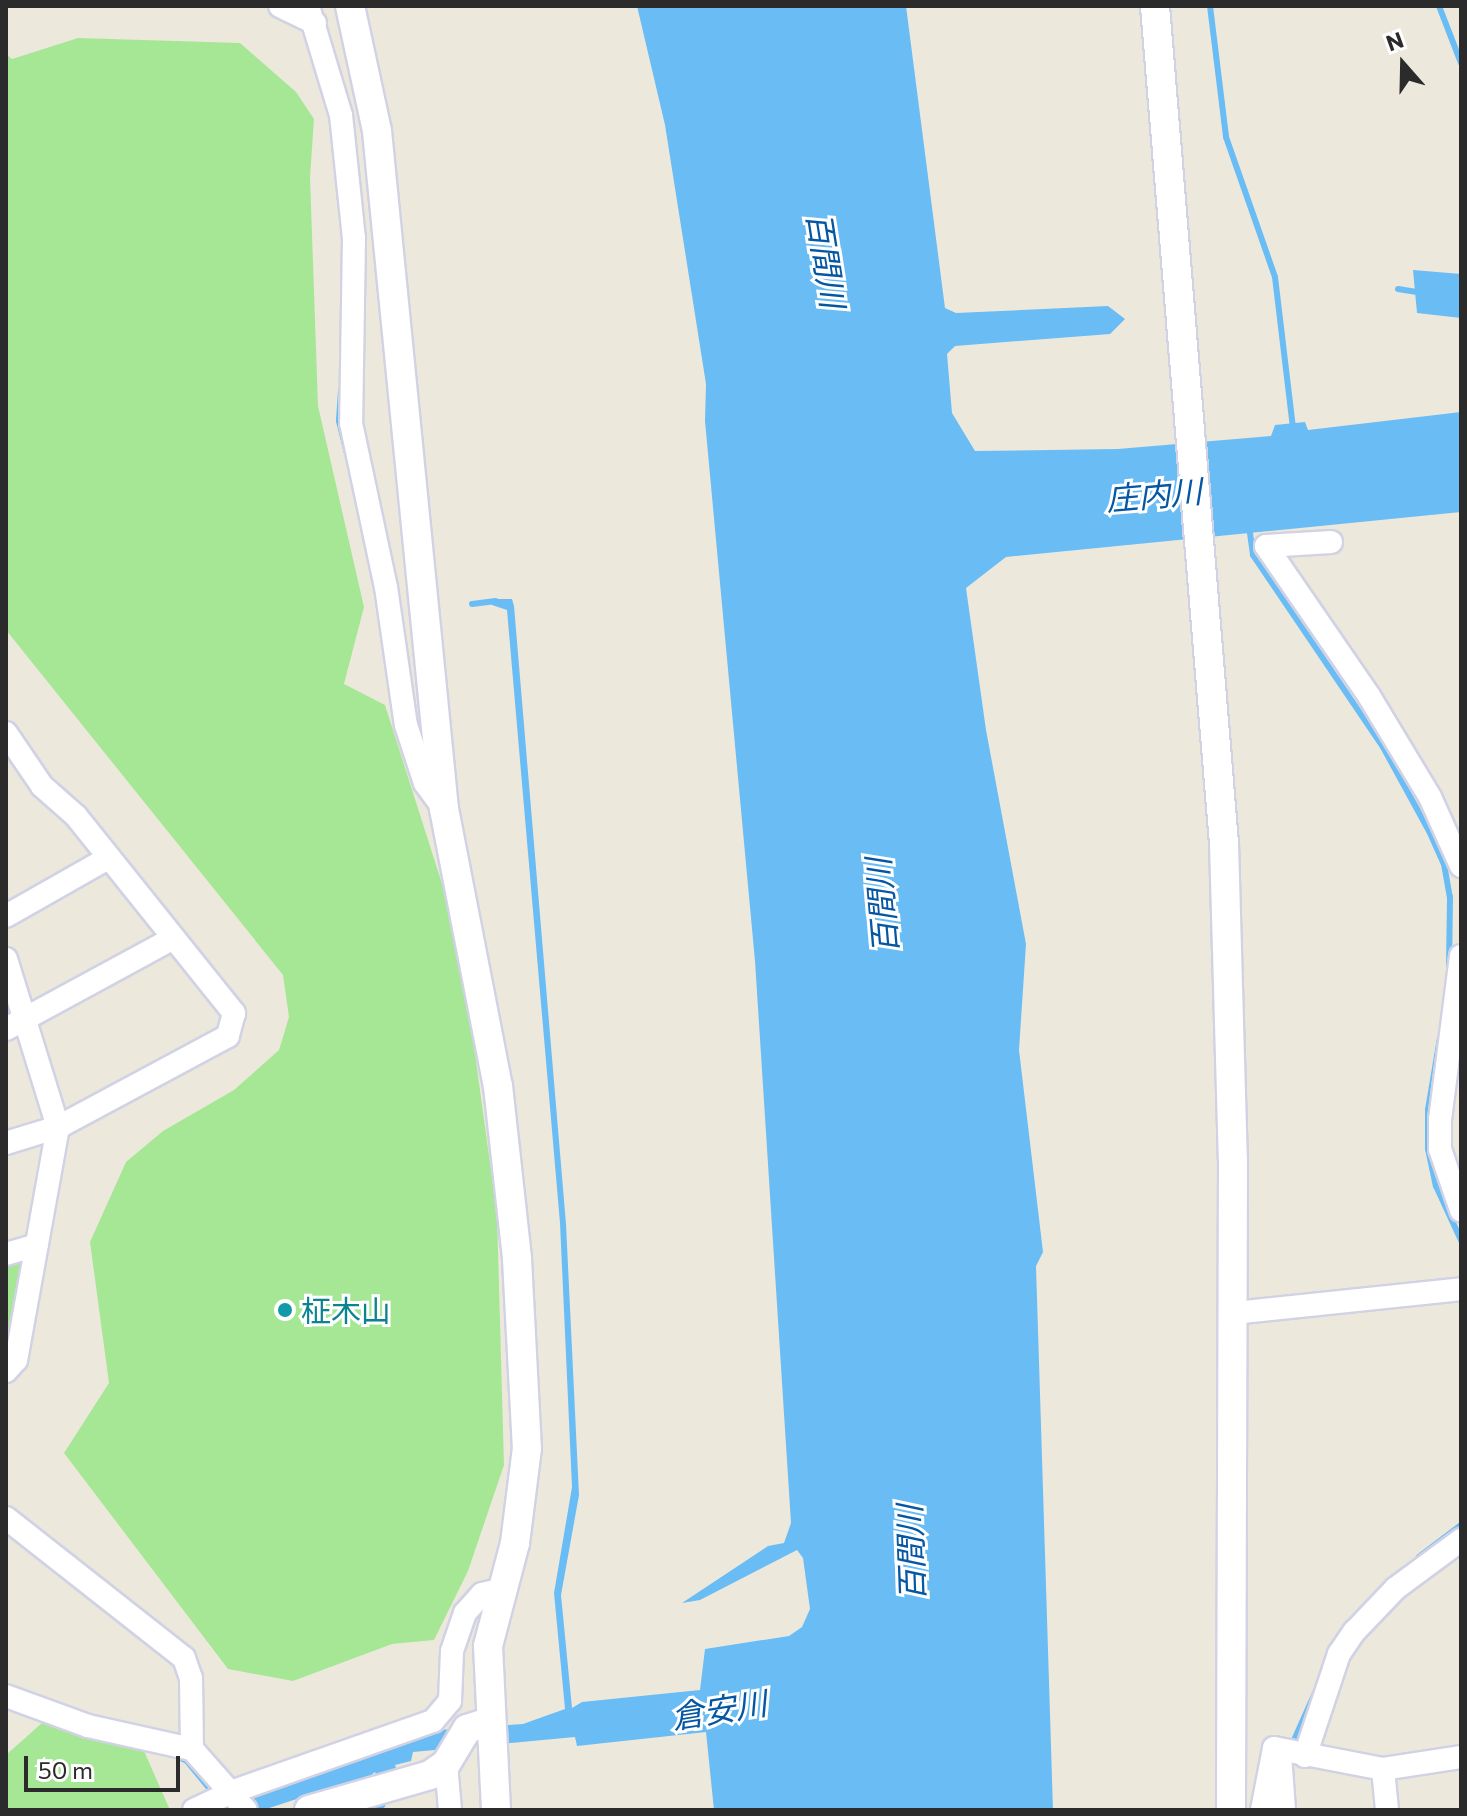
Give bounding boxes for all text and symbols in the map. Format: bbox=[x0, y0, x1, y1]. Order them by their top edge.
north arrow bbox=[1363, 24, 1443, 104]
text: N bbox=[1382, 25, 1407, 56]
water label: 百間川 bbox=[801, 210, 853, 310]
water label: 庄内川 bbox=[1105, 471, 1203, 517]
water label: 百間川 bbox=[858, 857, 904, 955]
place label: 柾木山 bbox=[301, 1292, 391, 1328]
marker: 柾木山 bbox=[276, 1301, 294, 1319]
water label: 百間川 bbox=[889, 1504, 931, 1602]
water label: 倉安川 bbox=[669, 1683, 769, 1735]
scale bar bbox=[28, 1740, 184, 1790]
text: 50 m bbox=[38, 1755, 93, 1784]

